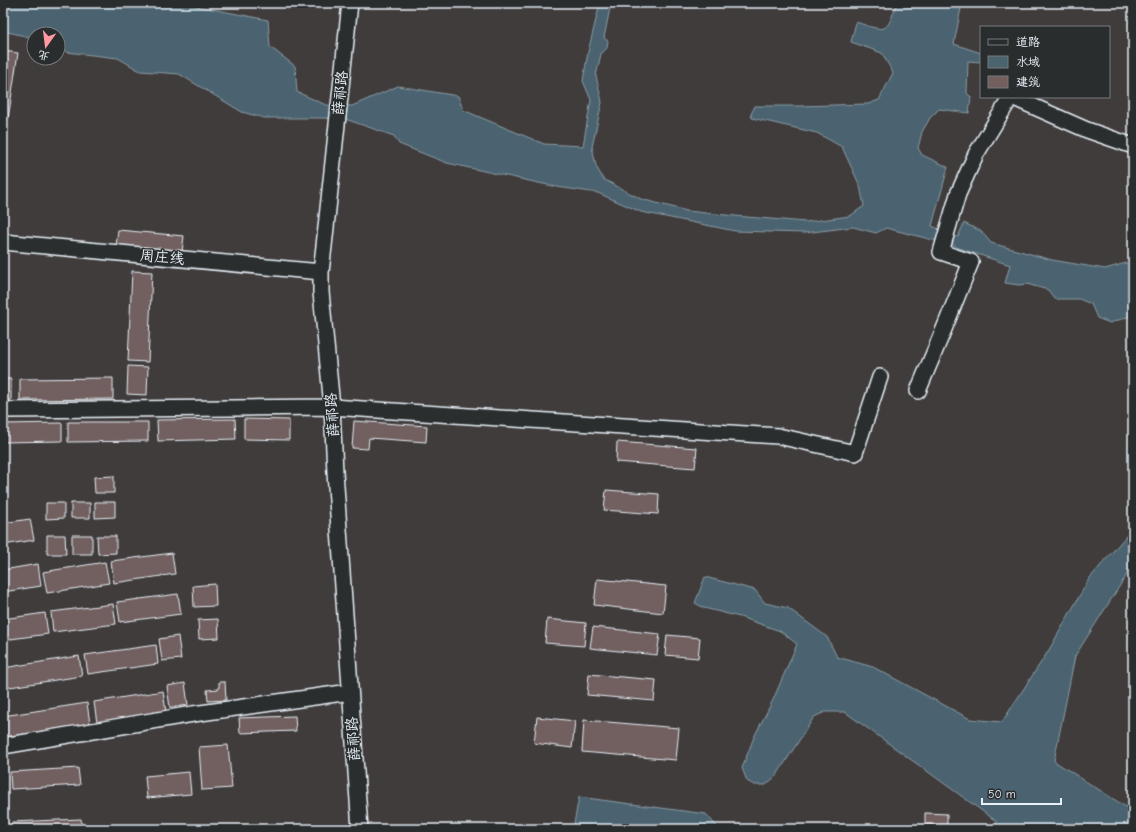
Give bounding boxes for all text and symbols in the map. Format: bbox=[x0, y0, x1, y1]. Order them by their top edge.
north arrow bbox=[26, 26, 66, 66]
legend bbox=[980, 26, 1110, 98]
text: 道路 bbox=[1016, 35, 1040, 49]
text: 北 bbox=[37, 48, 51, 63]
text: 水域 bbox=[1016, 55, 1040, 69]
street label: 薛祁路 bbox=[329, 70, 351, 116]
text: 建筑 bbox=[1016, 75, 1040, 89]
street label: 周庄线 bbox=[139, 246, 185, 268]
street label: 薛祁路 bbox=[321, 392, 343, 438]
street label: 薛祁路 bbox=[342, 716, 364, 762]
scale bar bbox=[982, 780, 1061, 806]
text: 50 m bbox=[988, 787, 1016, 801]

